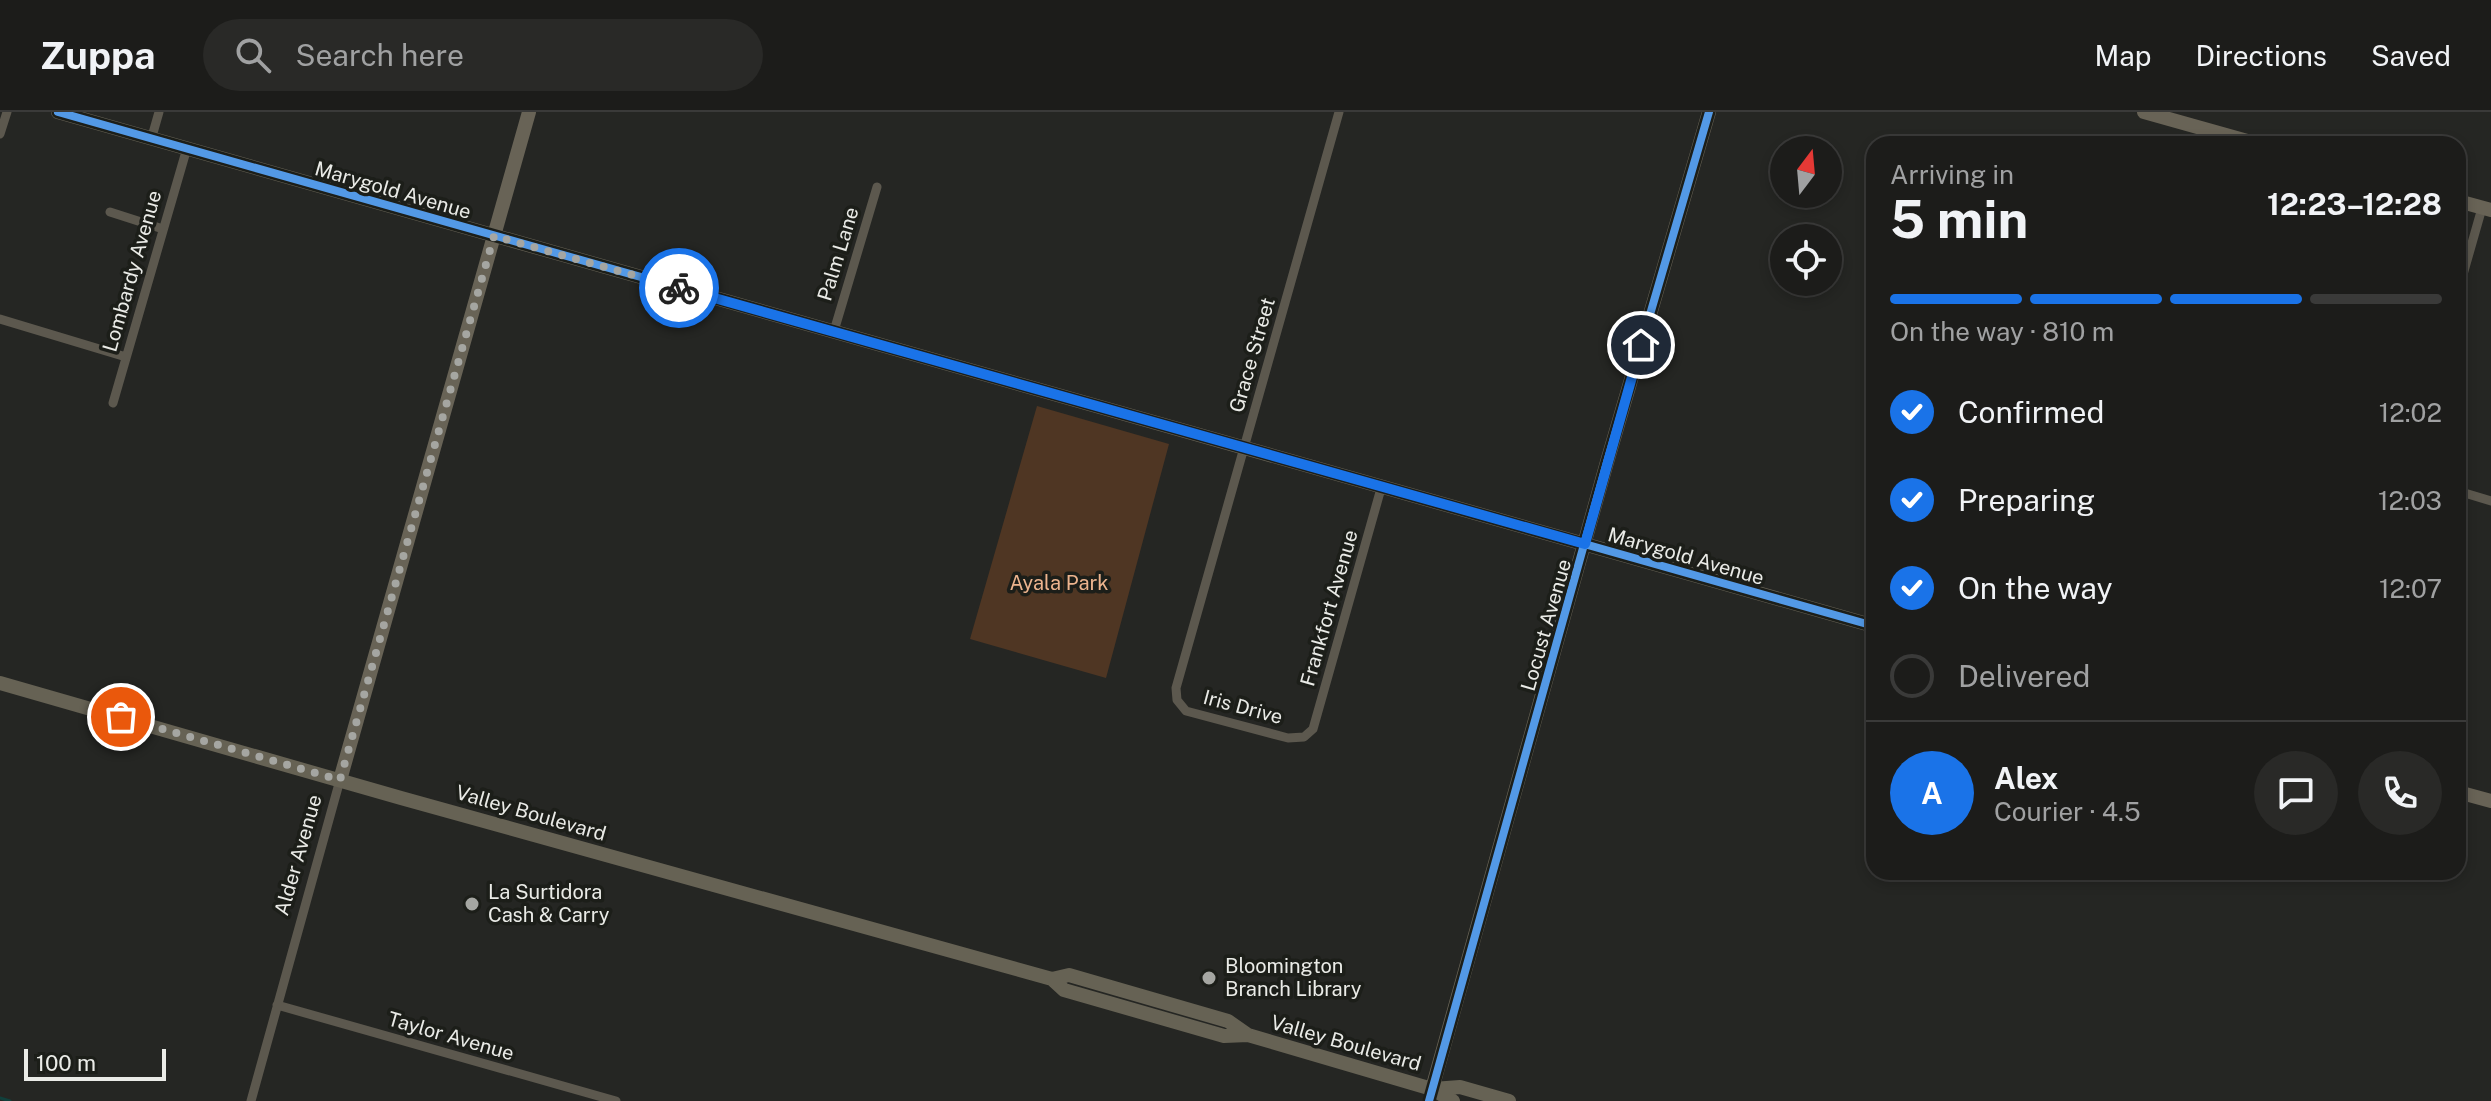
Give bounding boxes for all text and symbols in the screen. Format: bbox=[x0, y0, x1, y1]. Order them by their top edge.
search box bbox=[203, 19, 763, 91]
text: Zuppa bbox=[40, 33, 155, 78]
icon: search bbox=[231, 33, 275, 77]
text: Search here bbox=[295, 37, 464, 73]
text: Map bbox=[2095, 39, 2151, 72]
text: Directions bbox=[2195, 39, 2327, 72]
text: Saved bbox=[2371, 39, 2451, 72]
north arrow bbox=[1770, 136, 1842, 208]
map controls bbox=[1770, 136, 1842, 296]
street label: Marygold Avenue bbox=[312, 156, 474, 224]
text: Arriving in bbox=[1890, 159, 2014, 190]
text: 12:23–12:28 bbox=[2267, 186, 2442, 222]
street label: Lombardy Avenue bbox=[98, 188, 166, 354]
text: 5 min bbox=[1890, 189, 2028, 250]
street label: Palm Lane bbox=[812, 204, 864, 304]
button: locate bbox=[1770, 224, 1842, 296]
courier bbox=[639, 248, 719, 328]
icon: bike bbox=[657, 266, 701, 310]
street label: Grace Street bbox=[1224, 295, 1280, 415]
pin bbox=[1607, 311, 1675, 379]
text: On the way · 810 m bbox=[1890, 316, 2114, 347]
icon: home bbox=[1619, 323, 1663, 367]
icon: check bbox=[1890, 390, 1934, 434]
text: Confirmed bbox=[1958, 394, 2104, 430]
text: 12:02 bbox=[2379, 397, 2442, 428]
icon: check bbox=[1890, 478, 1934, 522]
text: Preparing bbox=[1958, 482, 2095, 518]
text: 12:03 bbox=[2378, 485, 2442, 516]
street label: Marygold Avenue bbox=[1605, 522, 1767, 590]
street label: Frankfort Avenue bbox=[1295, 527, 1363, 689]
street label: Locust Avenue bbox=[1516, 556, 1576, 694]
icon: check bbox=[1890, 566, 1934, 610]
text: On the way bbox=[1958, 570, 2112, 606]
park label: Ayala Park bbox=[1009, 571, 1109, 595]
text: 12:07 bbox=[2379, 573, 2442, 604]
text: Delivered bbox=[1958, 658, 2090, 694]
pin bbox=[87, 683, 155, 751]
street label: Iris Drive bbox=[1201, 685, 1285, 729]
icon: bag bbox=[99, 695, 143, 739]
button: chat bbox=[2254, 751, 2338, 835]
button: phone bbox=[2358, 751, 2442, 835]
text: Alex bbox=[1994, 760, 2058, 796]
text: A bbox=[1921, 775, 1943, 811]
street label: Valley Boulevard bbox=[453, 780, 609, 846]
street label: Alder Avenue bbox=[269, 792, 327, 918]
text: Courier · 4.5 bbox=[1994, 796, 2141, 827]
place label: La Surtidora Cash & Carry bbox=[488, 880, 610, 927]
marker: La Surtidora Cash & Carry bbox=[463, 895, 481, 913]
place label: Bloomington Branch Library bbox=[1225, 954, 1362, 1001]
marker: Bloomington Branch Library bbox=[1200, 969, 1218, 987]
street label: Taylor Avenue bbox=[385, 1006, 517, 1066]
street label: Valley Boulevard bbox=[1268, 1010, 1424, 1076]
scale bar bbox=[24, 1045, 166, 1081]
text: 100 m bbox=[36, 1050, 96, 1076]

